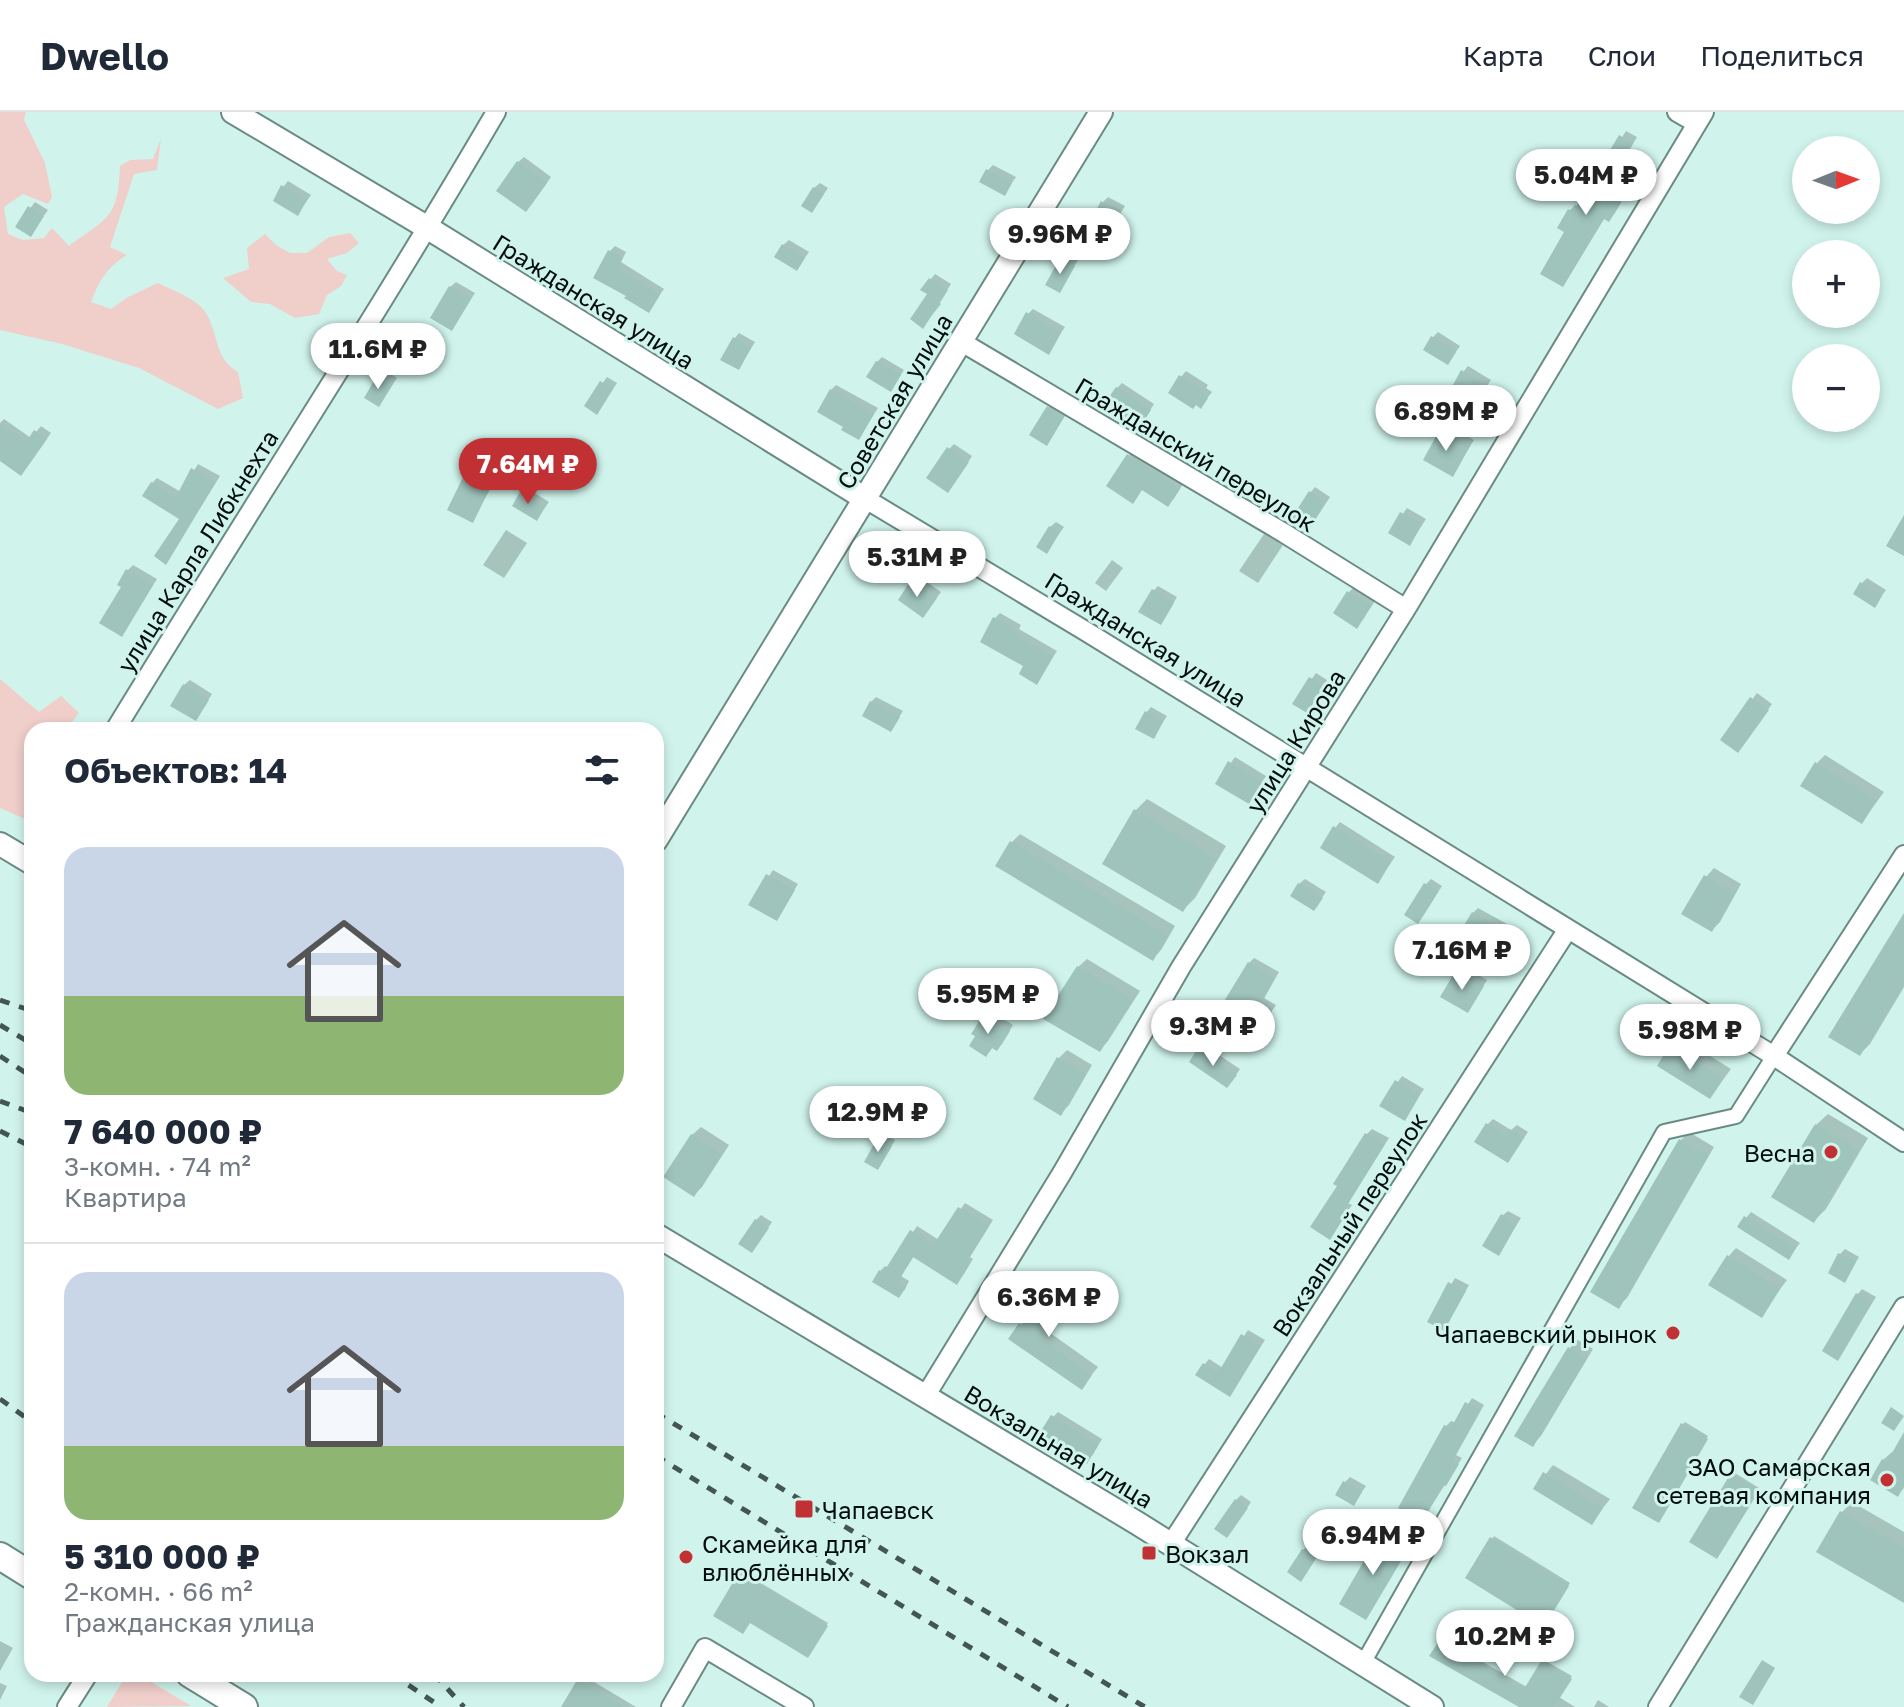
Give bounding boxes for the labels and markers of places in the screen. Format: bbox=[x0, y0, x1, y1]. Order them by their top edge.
pin: 5.04M ₽ bbox=[1512, 149, 1660, 217]
pin: 9.96M ₽ bbox=[986, 208, 1134, 276]
pin: 11.6M ₽ bbox=[304, 323, 452, 391]
pin: 6.89M ₽ bbox=[1372, 385, 1520, 453]
pin: 7.64M ₽ bbox=[454, 438, 602, 506]
pin: 5.31M ₽ bbox=[843, 531, 991, 599]
pin: 7.16M ₽ bbox=[1388, 924, 1536, 992]
pin: 5.95M ₽ bbox=[914, 968, 1062, 1036]
pin: 9.3M ₽ bbox=[1148, 1000, 1278, 1068]
pin: 5.98M ₽ bbox=[1616, 1004, 1764, 1072]
pin: 12.9M ₽ bbox=[804, 1086, 952, 1154]
place label: Весна bbox=[1744, 1138, 1815, 1167]
marker: Весна bbox=[1822, 1143, 1840, 1161]
pin: 6.36M ₽ bbox=[975, 1271, 1123, 1339]
place label: Чапаевский рынок bbox=[1435, 1319, 1657, 1348]
marker: Чапаевский рынок bbox=[1664, 1324, 1682, 1342]
place label: ЗАО Самарская сетевая компания bbox=[1656, 1452, 1871, 1509]
marker: ЗАО Самарская сетевая компания bbox=[1878, 1471, 1896, 1489]
place label: Чапаевск bbox=[822, 1495, 934, 1524]
marker: Чапаевск bbox=[793, 1498, 815, 1520]
pin: 6.94M ₽ bbox=[1299, 1509, 1447, 1577]
place label: Скамейка для влюблённых bbox=[702, 1529, 867, 1586]
place label: Вокзал bbox=[1165, 1539, 1249, 1568]
marker: Вокзал bbox=[1140, 1544, 1158, 1562]
marker: Скамейка для влюблённых bbox=[677, 1548, 695, 1566]
pin: 10.2M ₽ bbox=[1431, 1610, 1579, 1678]

